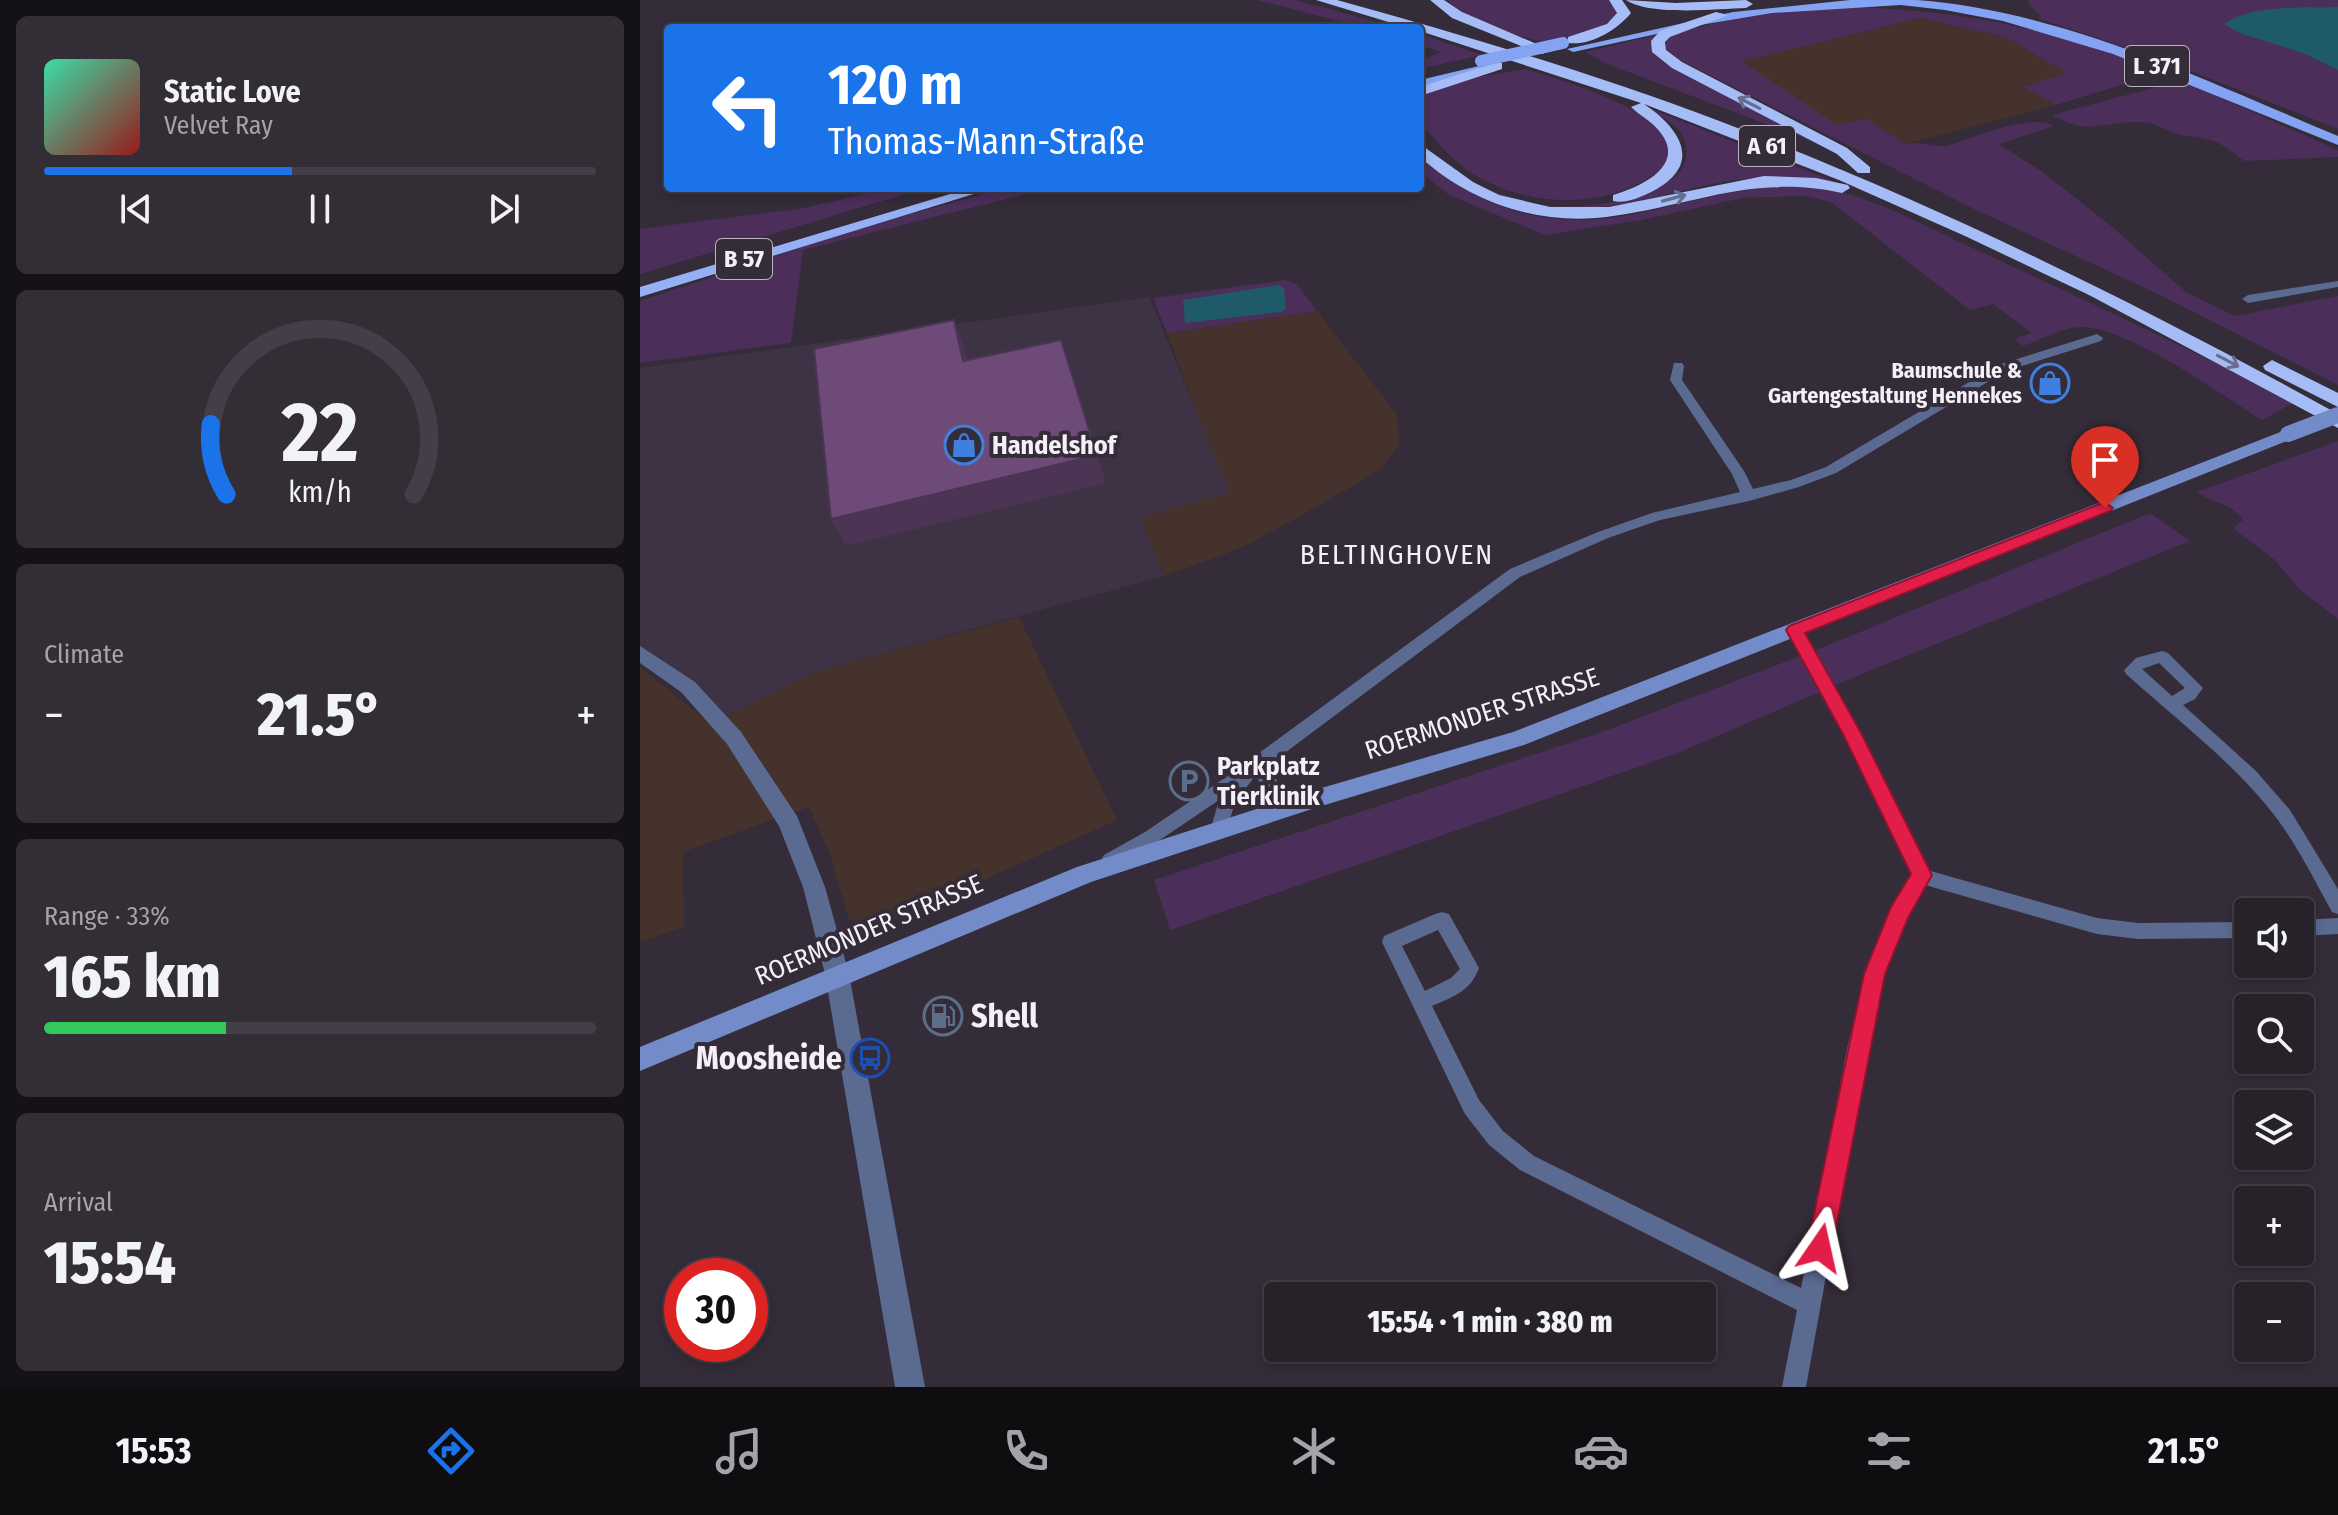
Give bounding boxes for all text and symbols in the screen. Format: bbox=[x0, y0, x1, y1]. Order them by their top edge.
road number: L 371 bbox=[2125, 46, 2189, 86]
text: 120 m bbox=[828, 52, 963, 119]
icon: left bbox=[696, 56, 800, 160]
text: Static Love bbox=[164, 74, 301, 110]
one-way arrow bbox=[1737, 94, 1761, 110]
text: Velvet Ray bbox=[164, 110, 273, 141]
text: Thomas-Mann-Straße bbox=[828, 120, 1145, 164]
road number: A 61 bbox=[1739, 126, 1795, 166]
icon: previous bbox=[114, 187, 158, 231]
icon: pause bbox=[298, 187, 342, 231]
icon: next bbox=[482, 187, 526, 231]
one-way arrow bbox=[1661, 189, 1687, 204]
road number: B 57 bbox=[716, 239, 772, 279]
one-way arrow bbox=[2216, 354, 2240, 370]
place label: Baumschule & Gartengestaltung Hennekes bbox=[1768, 357, 2022, 409]
shop icon: Baumschule & Gartengestaltung Hennekes bbox=[2029, 362, 2071, 404]
text: 22 bbox=[280, 383, 359, 483]
shop icon: Handelshof bbox=[943, 424, 985, 466]
pin bbox=[2071, 426, 2139, 508]
place label: Handelshof bbox=[992, 430, 1119, 461]
icon: arrive bbox=[2083, 438, 2127, 482]
text: km/h bbox=[288, 475, 352, 510]
district label: BELTINGHOVEN bbox=[1300, 538, 1494, 571]
text: Climate bbox=[44, 639, 124, 670]
street label: ROERMONDER STRASSE bbox=[1361, 661, 1603, 767]
text: 21.5° bbox=[257, 679, 383, 751]
text: − bbox=[44, 689, 64, 742]
text: + bbox=[576, 689, 596, 742]
place label: Parkplatz Tierklinik bbox=[1217, 751, 1321, 812]
parking icon: Parkplatz Tierklinik bbox=[1168, 760, 1210, 802]
street label: ROERMONDER STRASSE bbox=[750, 868, 988, 992]
map controls bbox=[2234, 898, 2314, 1362]
button: sound bbox=[2234, 898, 2314, 978]
text: Range · 33% bbox=[44, 901, 170, 932]
text: 165 km bbox=[44, 941, 221, 1013]
button: search bbox=[2234, 994, 2314, 1074]
fuel station icon: Shell bbox=[922, 995, 964, 1037]
place label: Shell bbox=[971, 997, 1038, 1035]
bus stop icon: Moosheide bbox=[849, 1037, 891, 1079]
place label: Moosheide bbox=[696, 1039, 842, 1077]
button: layers bbox=[2234, 1090, 2314, 1170]
button: + bbox=[2234, 1186, 2314, 1266]
text: Arrival bbox=[44, 1187, 113, 1218]
position arrow bbox=[1778, 1206, 1862, 1290]
text: 15:54 bbox=[44, 1227, 176, 1299]
speed limit sign: 30 bbox=[664, 1258, 768, 1362]
button: − bbox=[2234, 1282, 2314, 1362]
text: 15:54 · 1 min · 380 m bbox=[1367, 1304, 1613, 1340]
icon: directions bbox=[423, 1423, 479, 1479]
icon: music bbox=[711, 1423, 767, 1479]
icon: phone bbox=[998, 1423, 1054, 1479]
icon: climate bbox=[1286, 1423, 1342, 1479]
icon: car bbox=[1573, 1423, 1629, 1479]
icon: filters bbox=[1861, 1423, 1917, 1479]
text: 15:53 bbox=[116, 1429, 192, 1473]
text: 21.5° bbox=[2148, 1429, 2222, 1473]

